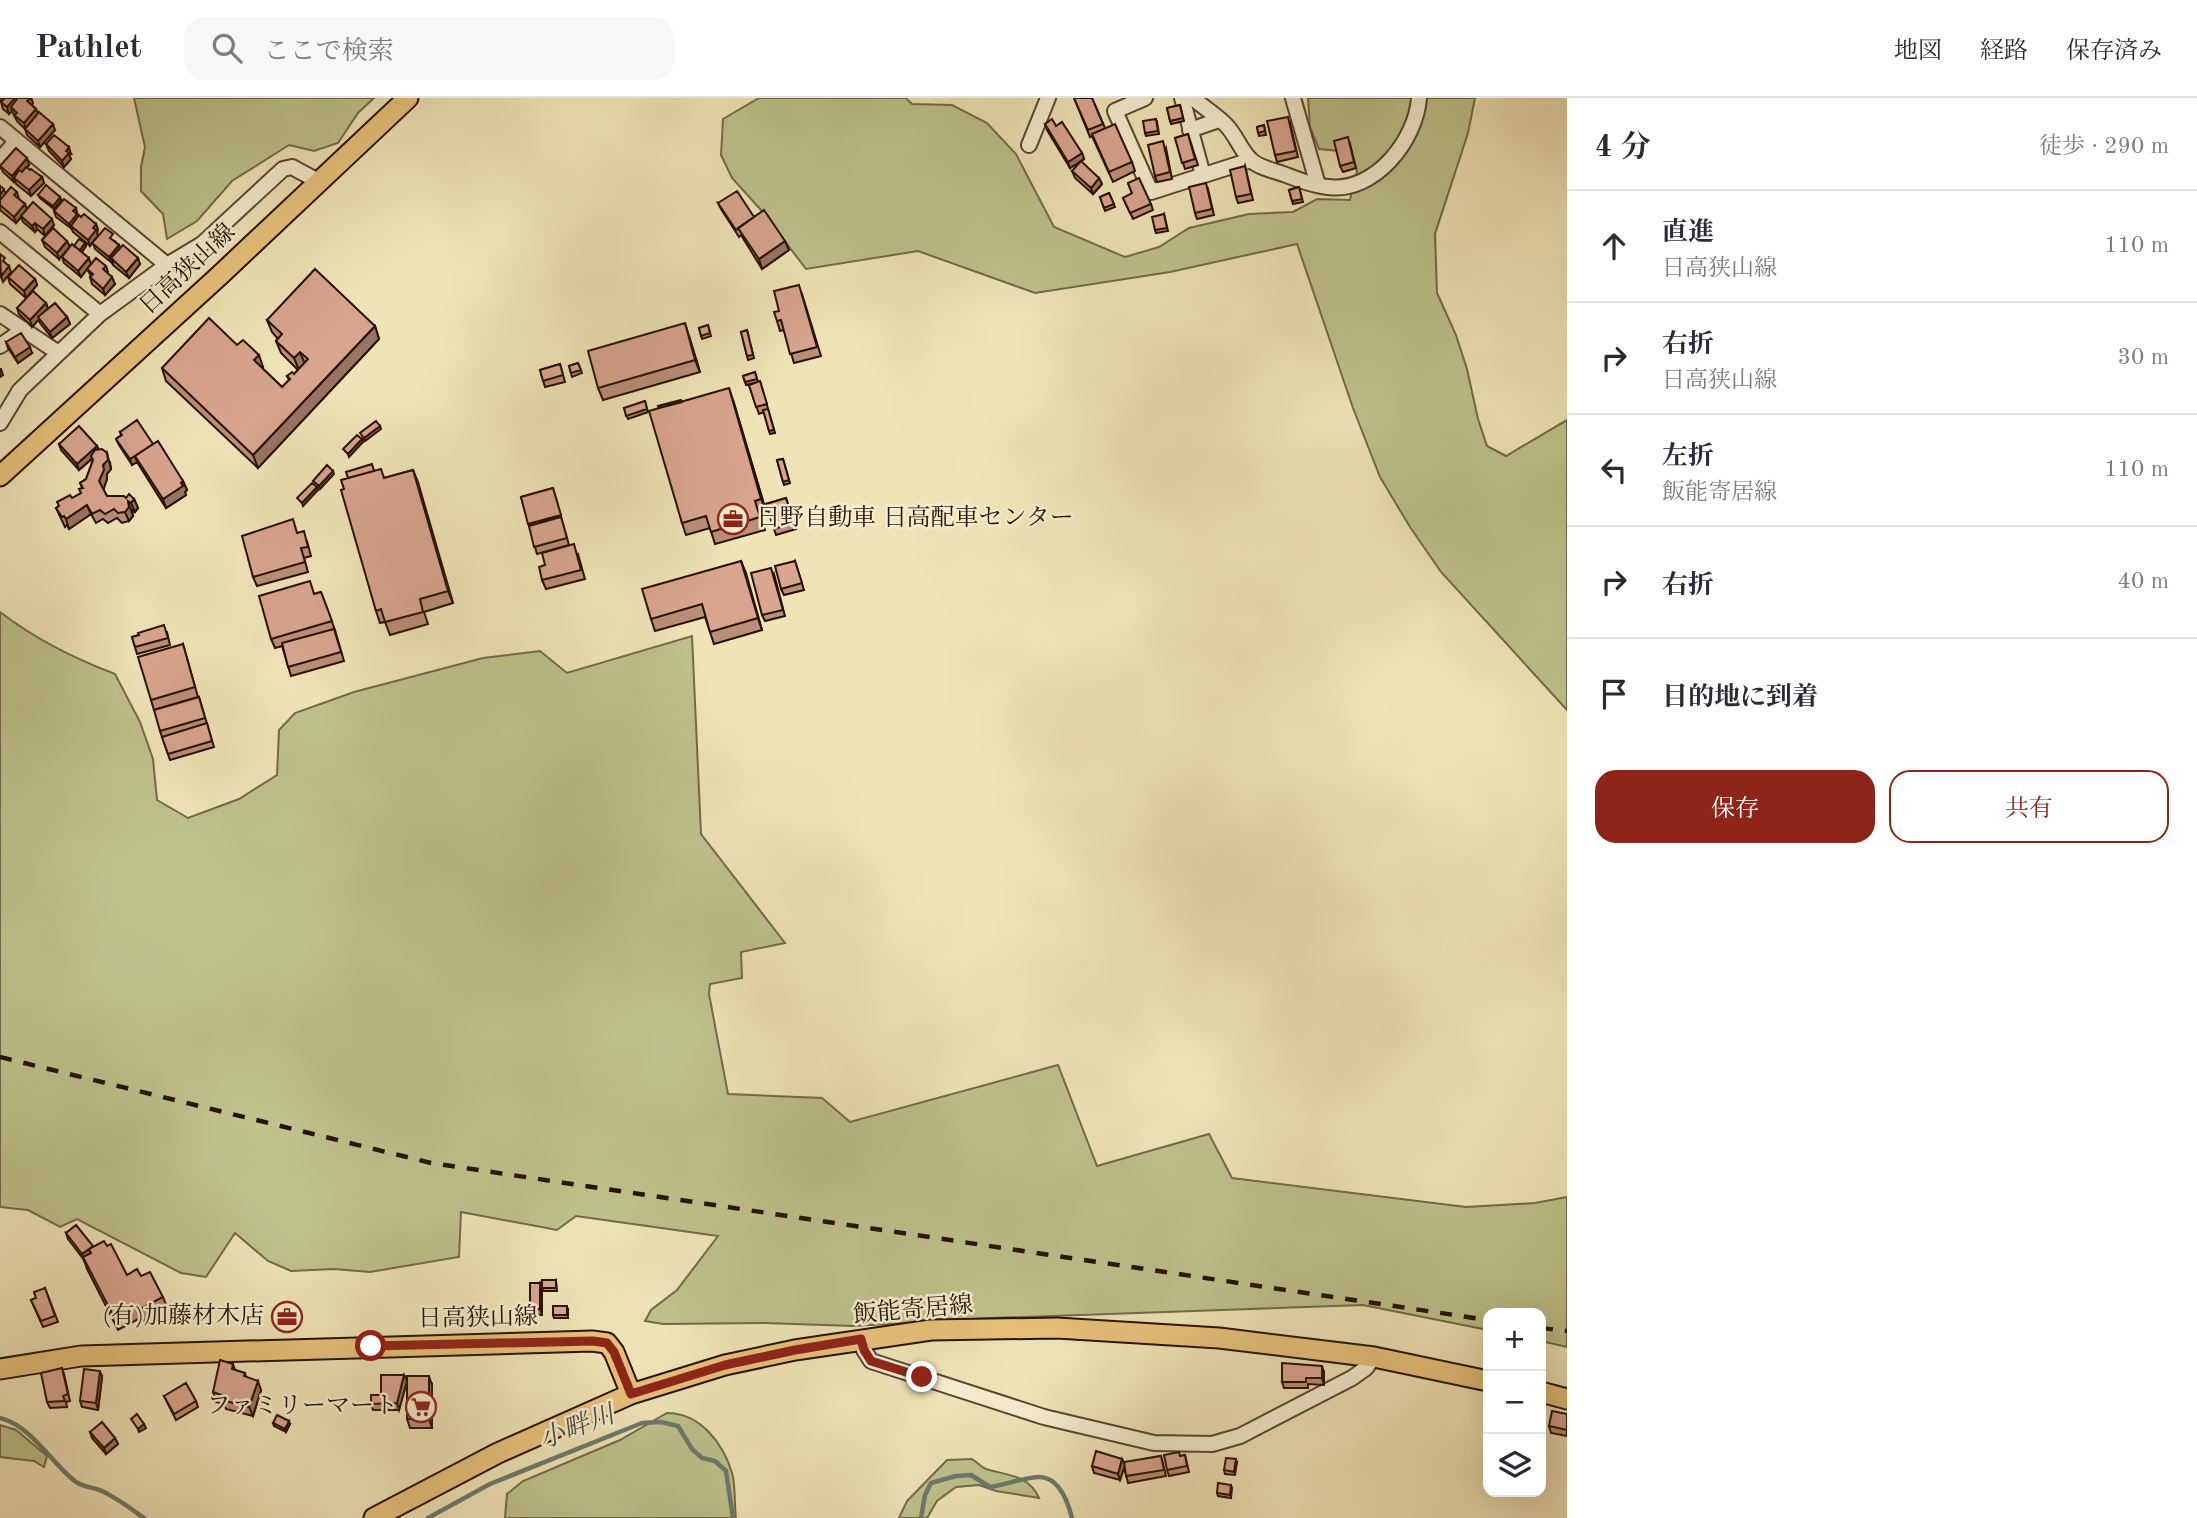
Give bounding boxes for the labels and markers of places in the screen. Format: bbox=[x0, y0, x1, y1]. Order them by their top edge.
office icon: 日野自動車 日高配車センター bbox=[716, 502, 750, 536]
place label: 日野自動車 日高配車センター bbox=[756, 504, 1074, 531]
office icon: (有)加藤材木店 bbox=[270, 1300, 304, 1334]
place label: (有)加藤材木店 bbox=[102, 1302, 264, 1329]
supermarket icon: ファミリーマート bbox=[404, 1390, 438, 1424]
place label: ファミリーマート bbox=[206, 1394, 398, 1419]

